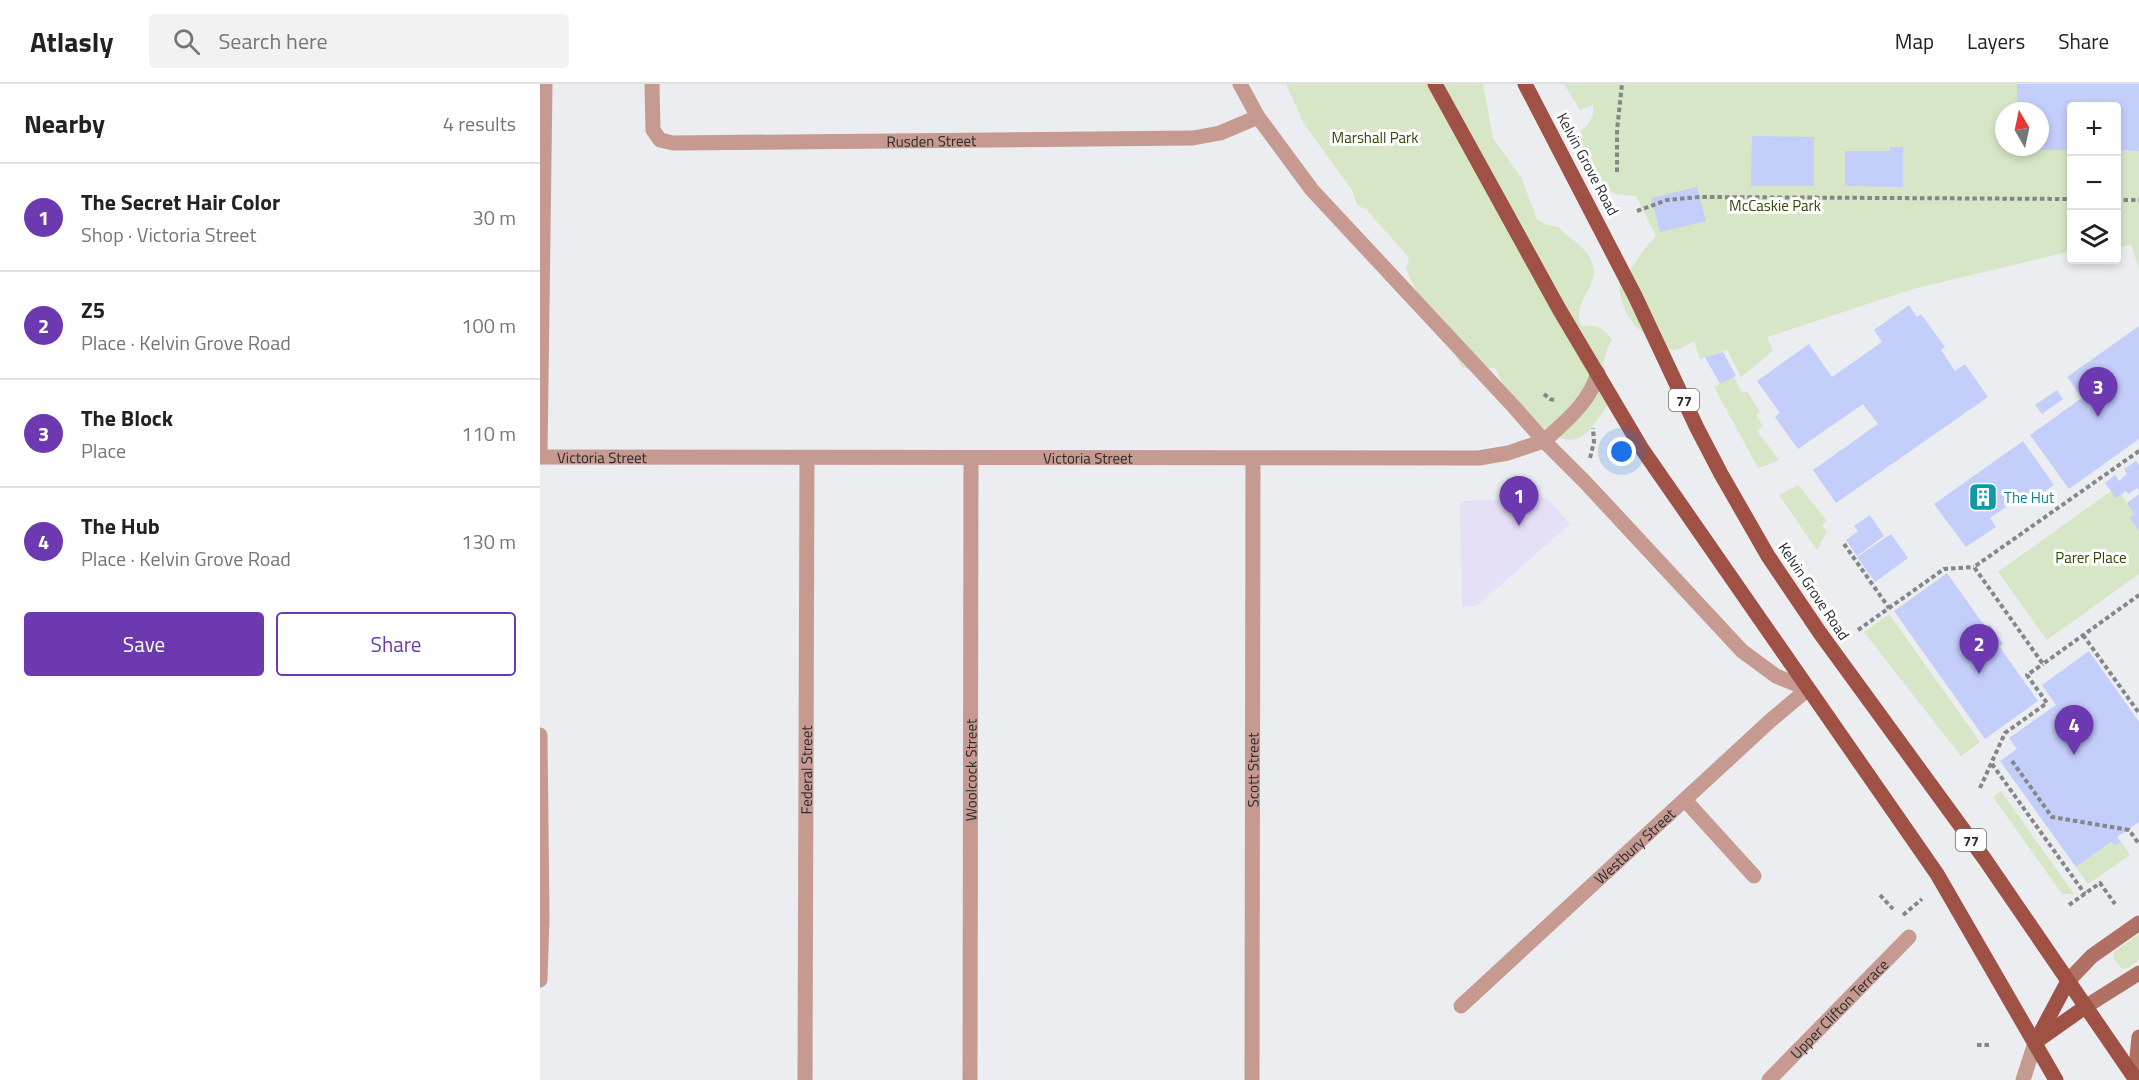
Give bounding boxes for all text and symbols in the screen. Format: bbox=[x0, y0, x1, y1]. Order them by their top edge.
search box bbox=[149, 14, 569, 68]
text: Atlasly bbox=[30, 20, 113, 63]
text: Search here bbox=[218, 24, 328, 58]
icon: search bbox=[170, 25, 203, 58]
text: Map bbox=[1895, 25, 1934, 57]
text: Layers bbox=[1967, 25, 2025, 57]
text: Share bbox=[2058, 25, 2109, 57]
north arrow bbox=[1995, 102, 2049, 156]
map controls bbox=[2067, 102, 2121, 264]
button: + bbox=[2067, 102, 2121, 156]
text: Nearby bbox=[24, 104, 105, 143]
text: 4 results bbox=[443, 108, 516, 139]
street label: Kelvin Grove Road bbox=[1551, 108, 1625, 220]
park label: Marshall Park bbox=[1332, 126, 1418, 149]
street label: Rusden Street bbox=[886, 129, 977, 152]
button: − bbox=[2067, 156, 2121, 210]
text: The Secret Hair Color bbox=[81, 185, 280, 219]
park label: McCaskie Park bbox=[1729, 194, 1821, 217]
text: 1 bbox=[38, 202, 49, 233]
text: 30 m bbox=[472, 202, 516, 233]
button: layers bbox=[2067, 210, 2121, 264]
text: Shop · Victoria Street bbox=[81, 219, 256, 250]
text: Z5 bbox=[81, 293, 105, 327]
text: 2 bbox=[38, 310, 49, 341]
text: 100 m bbox=[461, 310, 516, 341]
text: Place · Kelvin Grove Road bbox=[81, 327, 291, 358]
pin: 3 bbox=[2078, 368, 2118, 417]
road number: 77 bbox=[1669, 389, 1699, 411]
text: The Block bbox=[81, 401, 173, 435]
text: 3 bbox=[38, 418, 49, 449]
text: 110 m bbox=[461, 418, 516, 449]
text: Place bbox=[81, 435, 126, 466]
your location bbox=[1607, 437, 1636, 466]
street label: Victoria Street bbox=[557, 446, 648, 469]
street label: Victoria Street bbox=[1043, 446, 1134, 469]
pin: 1 bbox=[1500, 476, 1538, 526]
building icon: The Hut bbox=[1967, 481, 1999, 513]
place label: The Hut bbox=[2004, 486, 2055, 509]
text: The Hub bbox=[81, 509, 160, 543]
text: 4 bbox=[38, 526, 49, 557]
text: 130 m bbox=[461, 526, 516, 557]
street label: Kelvin Grove Road bbox=[1773, 537, 1855, 645]
text: Place · Kelvin Grove Road bbox=[81, 543, 291, 574]
park label: Parer Place bbox=[2055, 546, 2127, 569]
button: Save bbox=[24, 612, 264, 676]
button: Share bbox=[276, 612, 516, 676]
pin: 2 bbox=[1960, 624, 1998, 674]
pin: 4 bbox=[2054, 706, 2093, 755]
street label: Woolcock Street bbox=[959, 718, 982, 821]
street label: Federal Street bbox=[794, 725, 818, 814]
street label: Scott Street bbox=[1241, 732, 1264, 808]
street label: Westbury Street bbox=[1589, 802, 1681, 889]
road number: 77 bbox=[1956, 829, 1986, 851]
street label: Upper Clifton Terrace bbox=[1785, 953, 1893, 1064]

